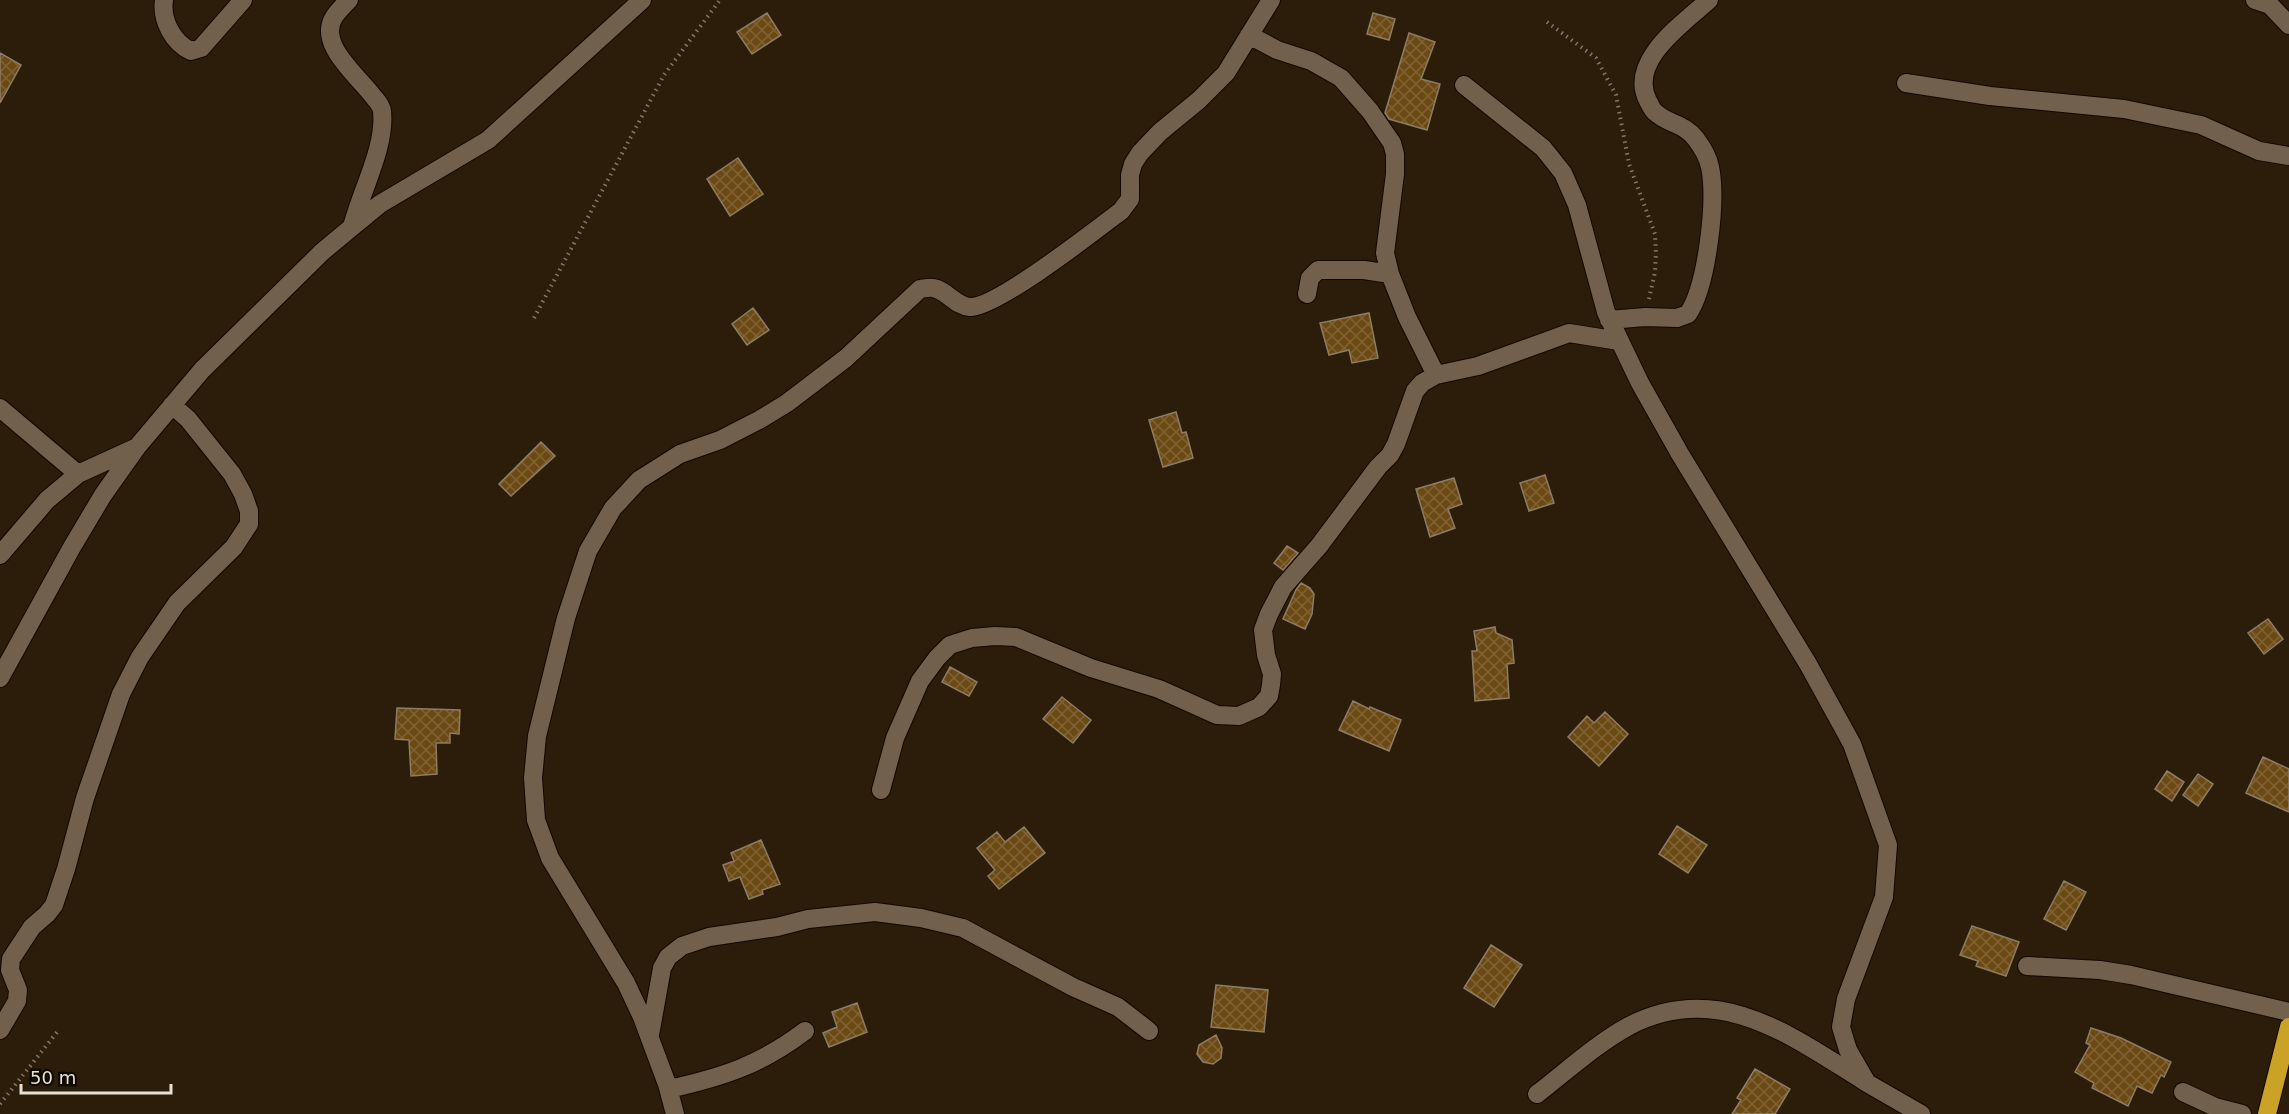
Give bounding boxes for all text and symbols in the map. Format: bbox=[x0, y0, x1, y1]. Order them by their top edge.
scale bar bbox=[21, 1057, 171, 1095]
text: 50 m bbox=[30, 1067, 76, 1088]

